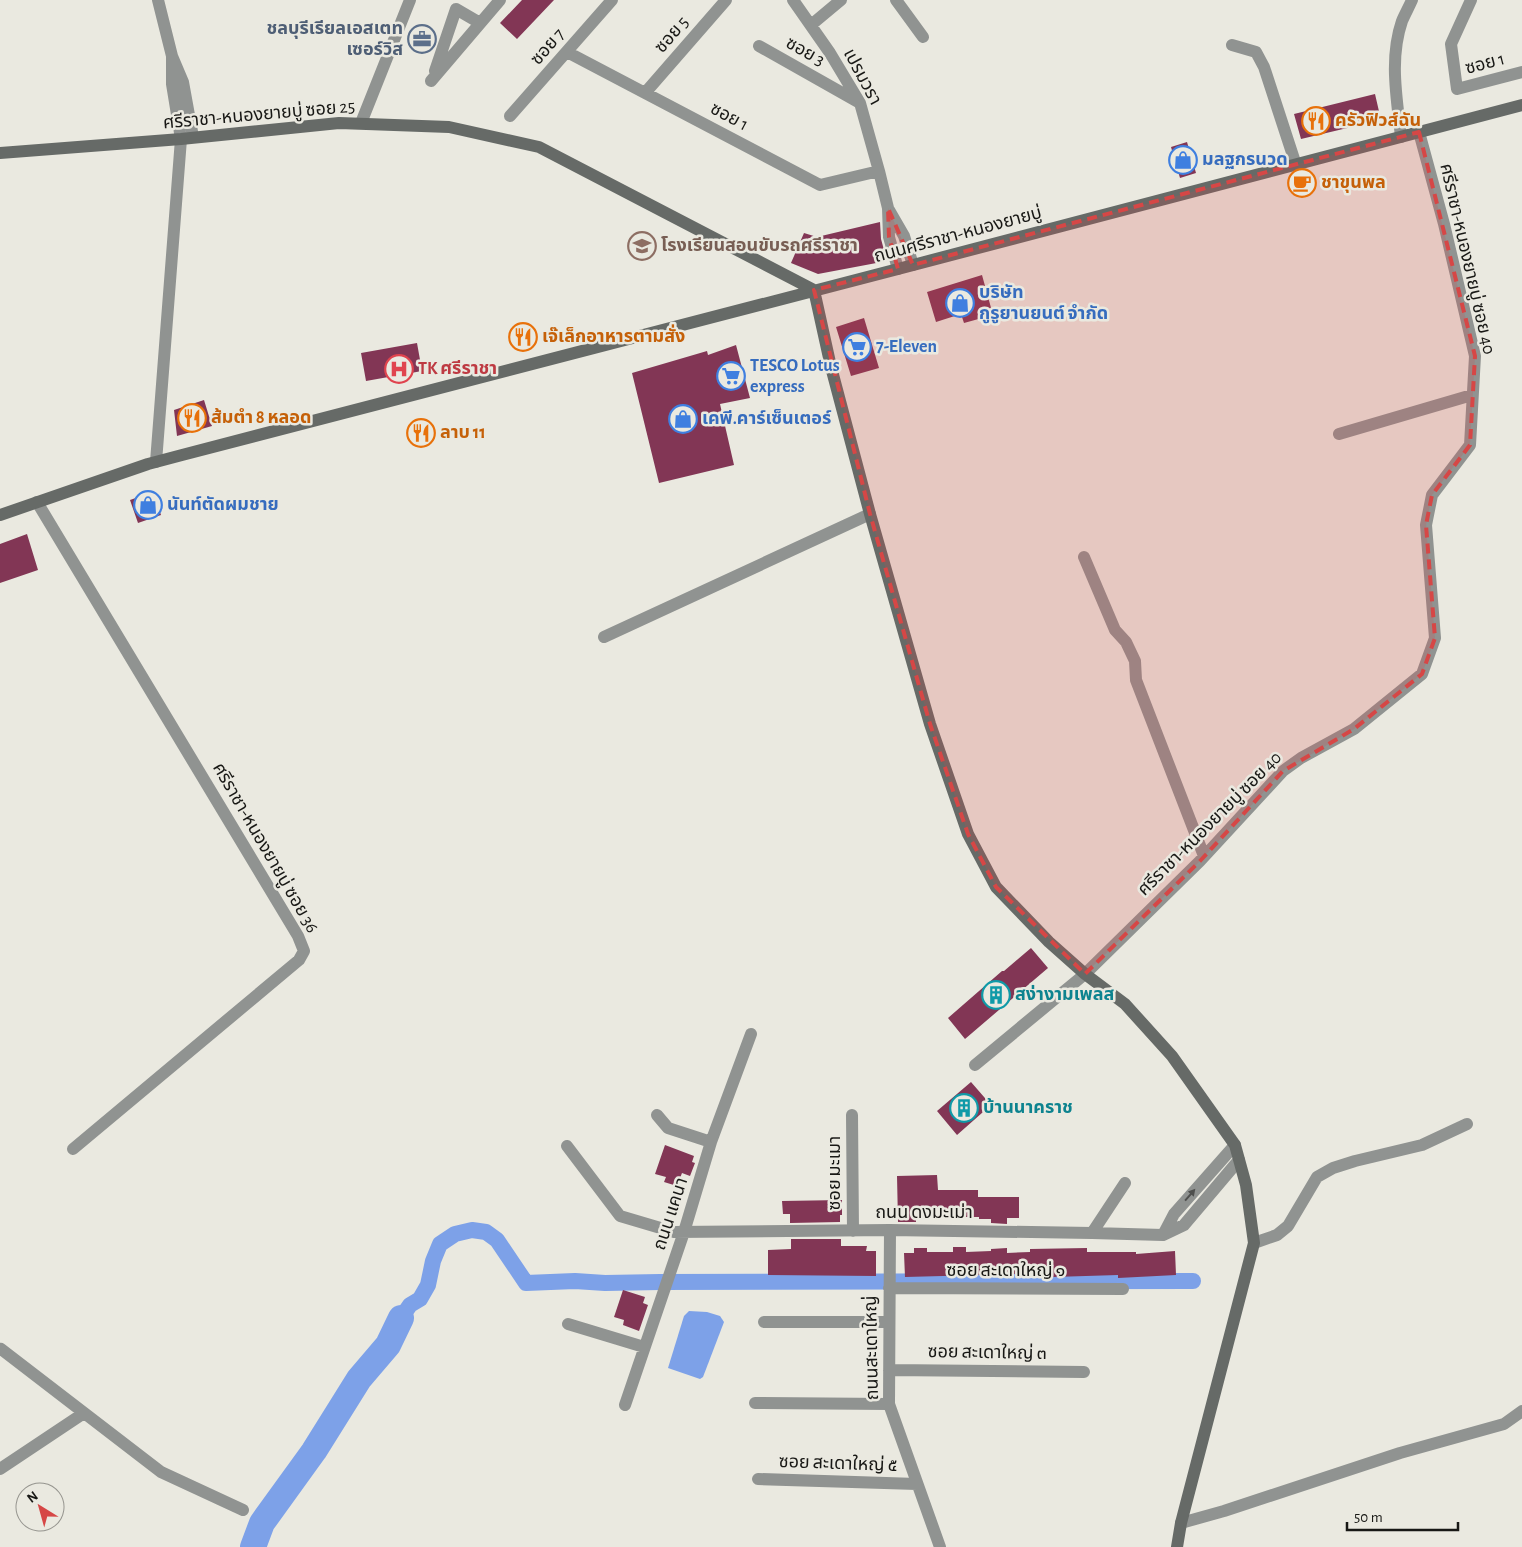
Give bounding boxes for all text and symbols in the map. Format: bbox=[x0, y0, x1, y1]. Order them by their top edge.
street label: ซอย 5 bbox=[652, 13, 692, 57]
place label: ชลบุรีเรียลเอสเตท เซอร์วิส bbox=[266, 19, 403, 59]
office icon: ชลบุรีเรียลเอสเตท เซอร์วิส bbox=[407, 24, 437, 54]
street label: ซอย 7 bbox=[528, 25, 568, 69]
street label: ซอย 3 bbox=[783, 34, 827, 70]
street label: เปรมวรา bbox=[840, 46, 884, 108]
street label: ซอย 1 bbox=[1463, 50, 1507, 78]
street label: ศรีราชา-หนองยายบู่ ซอย 25 bbox=[162, 97, 356, 134]
street label: ซอย 1 bbox=[707, 100, 751, 134]
restaurant icon: ครัวฟิวส์ฉัน bbox=[1301, 106, 1331, 136]
place label: ครัวฟิวส์ฉัน bbox=[1335, 112, 1421, 130]
shop icon: มลฐกรนวด bbox=[1168, 145, 1198, 175]
place label: มลฐกรนวด bbox=[1202, 151, 1288, 169]
street label: ศรีราชา-หนองยายบู่ ซอย 40 bbox=[1434, 162, 1499, 357]
cafe icon: ชาขุนพล bbox=[1287, 168, 1317, 198]
place label: ชาขุนพล bbox=[1321, 174, 1386, 193]
street label: ถนนศรีราชา-หนองยายบู่ bbox=[872, 203, 1044, 268]
school or university icon: โรงเรียนสอนขับรถศรีราชา bbox=[627, 231, 657, 261]
place label: โรงเรียนสอนขับรถศรีราชา bbox=[661, 236, 858, 255]
place label: บริษัท กูรูยานยนต์ จำกัด bbox=[979, 284, 1108, 324]
shop icon: บริษัท กูรูยานยนต์ จำกัด bbox=[945, 288, 975, 318]
restaurant icon: เจ๊เล็กอาหารตามสั่ง bbox=[508, 322, 538, 352]
place label: เจ๊เล็กอาหารตามสั่ง bbox=[542, 324, 685, 346]
supermarket icon: 7-Eleven bbox=[842, 332, 872, 362]
place label: 7-Eleven bbox=[876, 338, 937, 356]
hospital icon: TK ศรีราชา bbox=[384, 354, 414, 384]
place label: TESCO Lotus express bbox=[750, 357, 840, 396]
place label: TK ศรีราชา bbox=[418, 359, 497, 378]
supermarket icon: TESCO Lotus express bbox=[716, 361, 746, 391]
restaurant icon: ส้มตำ 8 หลอด bbox=[177, 403, 207, 433]
shop icon: เคพี.คาร์เซ็นเตอร์ bbox=[668, 404, 698, 434]
place label: ส้มตำ 8 หลอด bbox=[211, 408, 311, 427]
place label: เคพี.คาร์เซ็นเตอร์ bbox=[702, 408, 832, 428]
restaurant icon: ลาบ 11 bbox=[406, 418, 436, 448]
place label: ลาบ 11 bbox=[440, 424, 486, 442]
shop icon: นันท์ตัดผมชาย bbox=[133, 490, 163, 520]
place label: นันท์ตัดผมชาย bbox=[167, 496, 279, 514]
street label: ศรีราชา-หนองยายบู่ ซอย 40 bbox=[1134, 748, 1287, 901]
street label: ศรีราชา-หนองยายบู่ ซอย 36 bbox=[207, 759, 322, 937]
building icon: สง่างามเพลส bbox=[981, 980, 1011, 1010]
place label: สง่างามเพลส bbox=[1015, 984, 1114, 1004]
building icon: บ้านนาคราช bbox=[949, 1093, 979, 1123]
place label: บ้านนาคราช bbox=[983, 1098, 1073, 1117]
street label: ซอย มะเมา bbox=[826, 1136, 844, 1210]
street label: ถนน แคนา bbox=[651, 1175, 691, 1253]
one-way arrow bbox=[1185, 1189, 1196, 1202]
street label: ถนน ดงมะเม่า bbox=[875, 1203, 973, 1222]
street label: ซอย สะเดาใหญ่ ๑ bbox=[947, 1261, 1065, 1280]
street label: ถนนสะเดาใหญ่ bbox=[861, 1295, 882, 1401]
street label: ซอย สะเดาใหญ่ ๓ bbox=[927, 1342, 1047, 1363]
street label: ซอย สะเดาใหญ่ ๕ bbox=[778, 1452, 898, 1475]
north arrow bbox=[15, 1482, 65, 1532]
text: N bbox=[25, 1489, 41, 1506]
scale bar bbox=[1347, 1500, 1458, 1532]
text: 50 m bbox=[1354, 1510, 1383, 1525]

